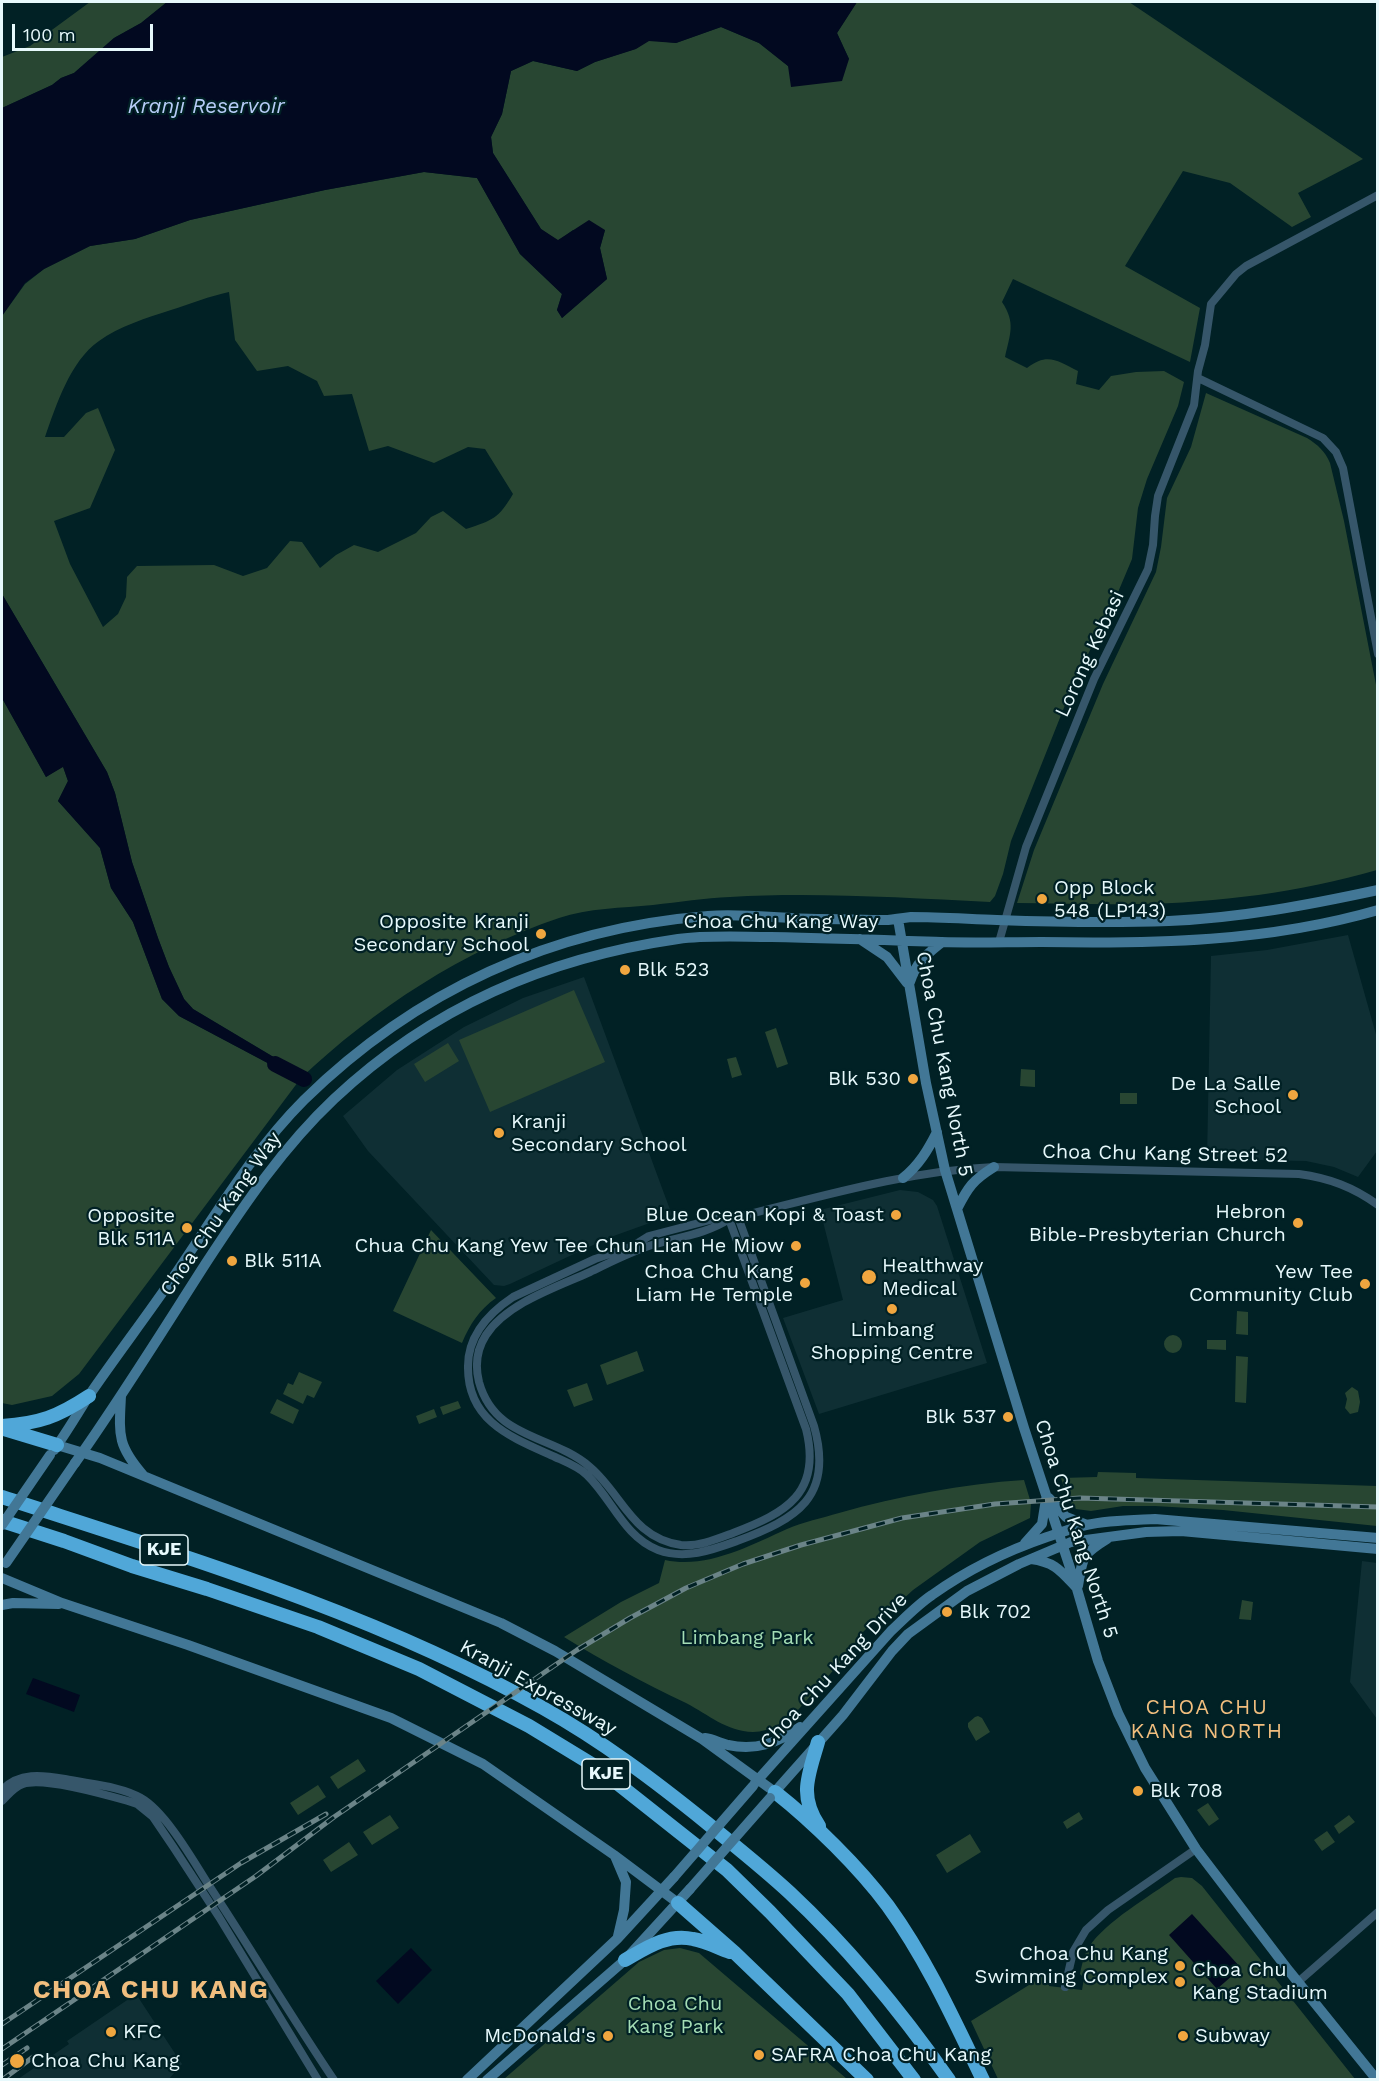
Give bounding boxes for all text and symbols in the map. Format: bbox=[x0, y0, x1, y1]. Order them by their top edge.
scale bar bbox=[15, 12, 156, 50]
text: 100 m bbox=[23, 24, 76, 45]
water label: Kranji Reservoir bbox=[127, 94, 285, 120]
street label: Lorong Kebasi bbox=[1050, 587, 1130, 721]
place label: Opp Block 548 (LP143) bbox=[1054, 876, 1166, 923]
marker: Opp Block 548 (LP143) bbox=[1035, 892, 1049, 906]
place label: Opposite Kranji Secondary School bbox=[353, 910, 529, 957]
street label: Choa Chu Kang Way bbox=[684, 910, 878, 934]
marker: Opposite Kranji Secondary School bbox=[534, 927, 548, 941]
street label: Choa Chu Kang North 5 bbox=[910, 949, 978, 1179]
place label: Blk 523 bbox=[637, 958, 709, 982]
marker: Blk 523 bbox=[618, 963, 632, 977]
place label: Blk 530 bbox=[828, 1067, 901, 1091]
marker: Blk 530 bbox=[906, 1072, 920, 1086]
place label: De La Salle School bbox=[1170, 1072, 1281, 1119]
marker: De La Salle School bbox=[1286, 1088, 1300, 1102]
place label: Kranji Secondary School bbox=[511, 1110, 687, 1157]
marker: Kranji Secondary School bbox=[492, 1126, 506, 1140]
street label: Choa Chu Kang Way bbox=[155, 1127, 287, 1301]
street label: Choa Chu Kang Street 52 bbox=[1042, 1140, 1288, 1168]
place label: Hebron Bible-Presbyterian Church bbox=[1029, 1200, 1286, 1247]
place label: Blue Ocean Kopi & Toast bbox=[646, 1203, 884, 1227]
place label: Opposite Blk 511A bbox=[87, 1204, 175, 1251]
marker: Blue Ocean Kopi & Toast bbox=[889, 1208, 903, 1222]
marker: Hebron Bible-Presbyterian Church bbox=[1291, 1216, 1305, 1230]
marker: Opposite Blk 511A bbox=[180, 1221, 194, 1235]
place label: Chua Chu Kang Yew Tee Chun Lian He Miow bbox=[354, 1234, 784, 1258]
marker: Chua Chu Kang Yew Tee Chun Lian He Miow bbox=[789, 1239, 803, 1253]
place label: Blk 511A bbox=[244, 1249, 322, 1273]
marker: Blk 511A bbox=[225, 1254, 239, 1268]
place label: Healthway Medical bbox=[882, 1254, 983, 1301]
place label: Choa Chu Kang Liam He Temple bbox=[635, 1260, 793, 1307]
place label: Yew Tee Community Club bbox=[1189, 1260, 1353, 1307]
marker: Healthway Medical bbox=[860, 1268, 878, 1286]
marker: Choa Chu Kang Liam He Temple bbox=[798, 1276, 812, 1290]
marker: Yew Tee Community Club bbox=[1358, 1277, 1372, 1291]
marker: Limbang Shopping Centre bbox=[885, 1302, 899, 1316]
place label: Limbang Shopping Centre bbox=[811, 1318, 973, 1365]
place label: Blk 537 bbox=[925, 1405, 996, 1429]
marker: Blk 537 bbox=[1001, 1410, 1015, 1424]
street label: Choa Chu Kang North 5 bbox=[1029, 1416, 1123, 1642]
road number: KJE bbox=[140, 1535, 188, 1565]
street label: Choa Chu Kang Drive bbox=[755, 1588, 913, 1754]
place label: Blk 702 bbox=[959, 1600, 1031, 1624]
marker: Blk 702 bbox=[940, 1605, 954, 1619]
park label: Limbang Park bbox=[680, 1626, 814, 1650]
street label: Kranji Expressway bbox=[455, 1635, 621, 1741]
district label: CHOA CHU KANG NORTH bbox=[1130, 1695, 1284, 1745]
road number: KJE bbox=[582, 1759, 630, 1789]
place label: Blk 708 bbox=[1150, 1779, 1223, 1803]
marker: Blk 708 bbox=[1131, 1784, 1145, 1798]
place label: Choa Chu Kang Swimming Complex bbox=[975, 1942, 1168, 1989]
place label: Choa Chu Kang Stadium bbox=[1192, 1958, 1328, 2005]
marker: Choa Chu Kang Swimming Complex bbox=[1173, 1959, 1187, 1973]
district label: CHOA CHU KANG bbox=[33, 1974, 269, 2006]
marker: Choa Chu Kang Stadium bbox=[1173, 1975, 1187, 1989]
park label: Choa Chu Kang Park bbox=[626, 1992, 724, 2039]
place label: KFC bbox=[123, 2020, 162, 2044]
place label: McDonald's bbox=[484, 2024, 596, 2048]
place label: Subway bbox=[1195, 2024, 1270, 2048]
marker: KFC bbox=[104, 2025, 118, 2039]
marker: McDonald's bbox=[601, 2029, 615, 2043]
marker: Subway bbox=[1176, 2029, 1190, 2043]
place label: SAFRA Choa Chu Kang bbox=[771, 2043, 991, 2067]
marker: SAFRA Choa Chu Kang bbox=[752, 2048, 766, 2062]
place label: Choa Chu Kang bbox=[31, 2049, 180, 2073]
marker: Choa Chu Kang bbox=[8, 2052, 26, 2070]

